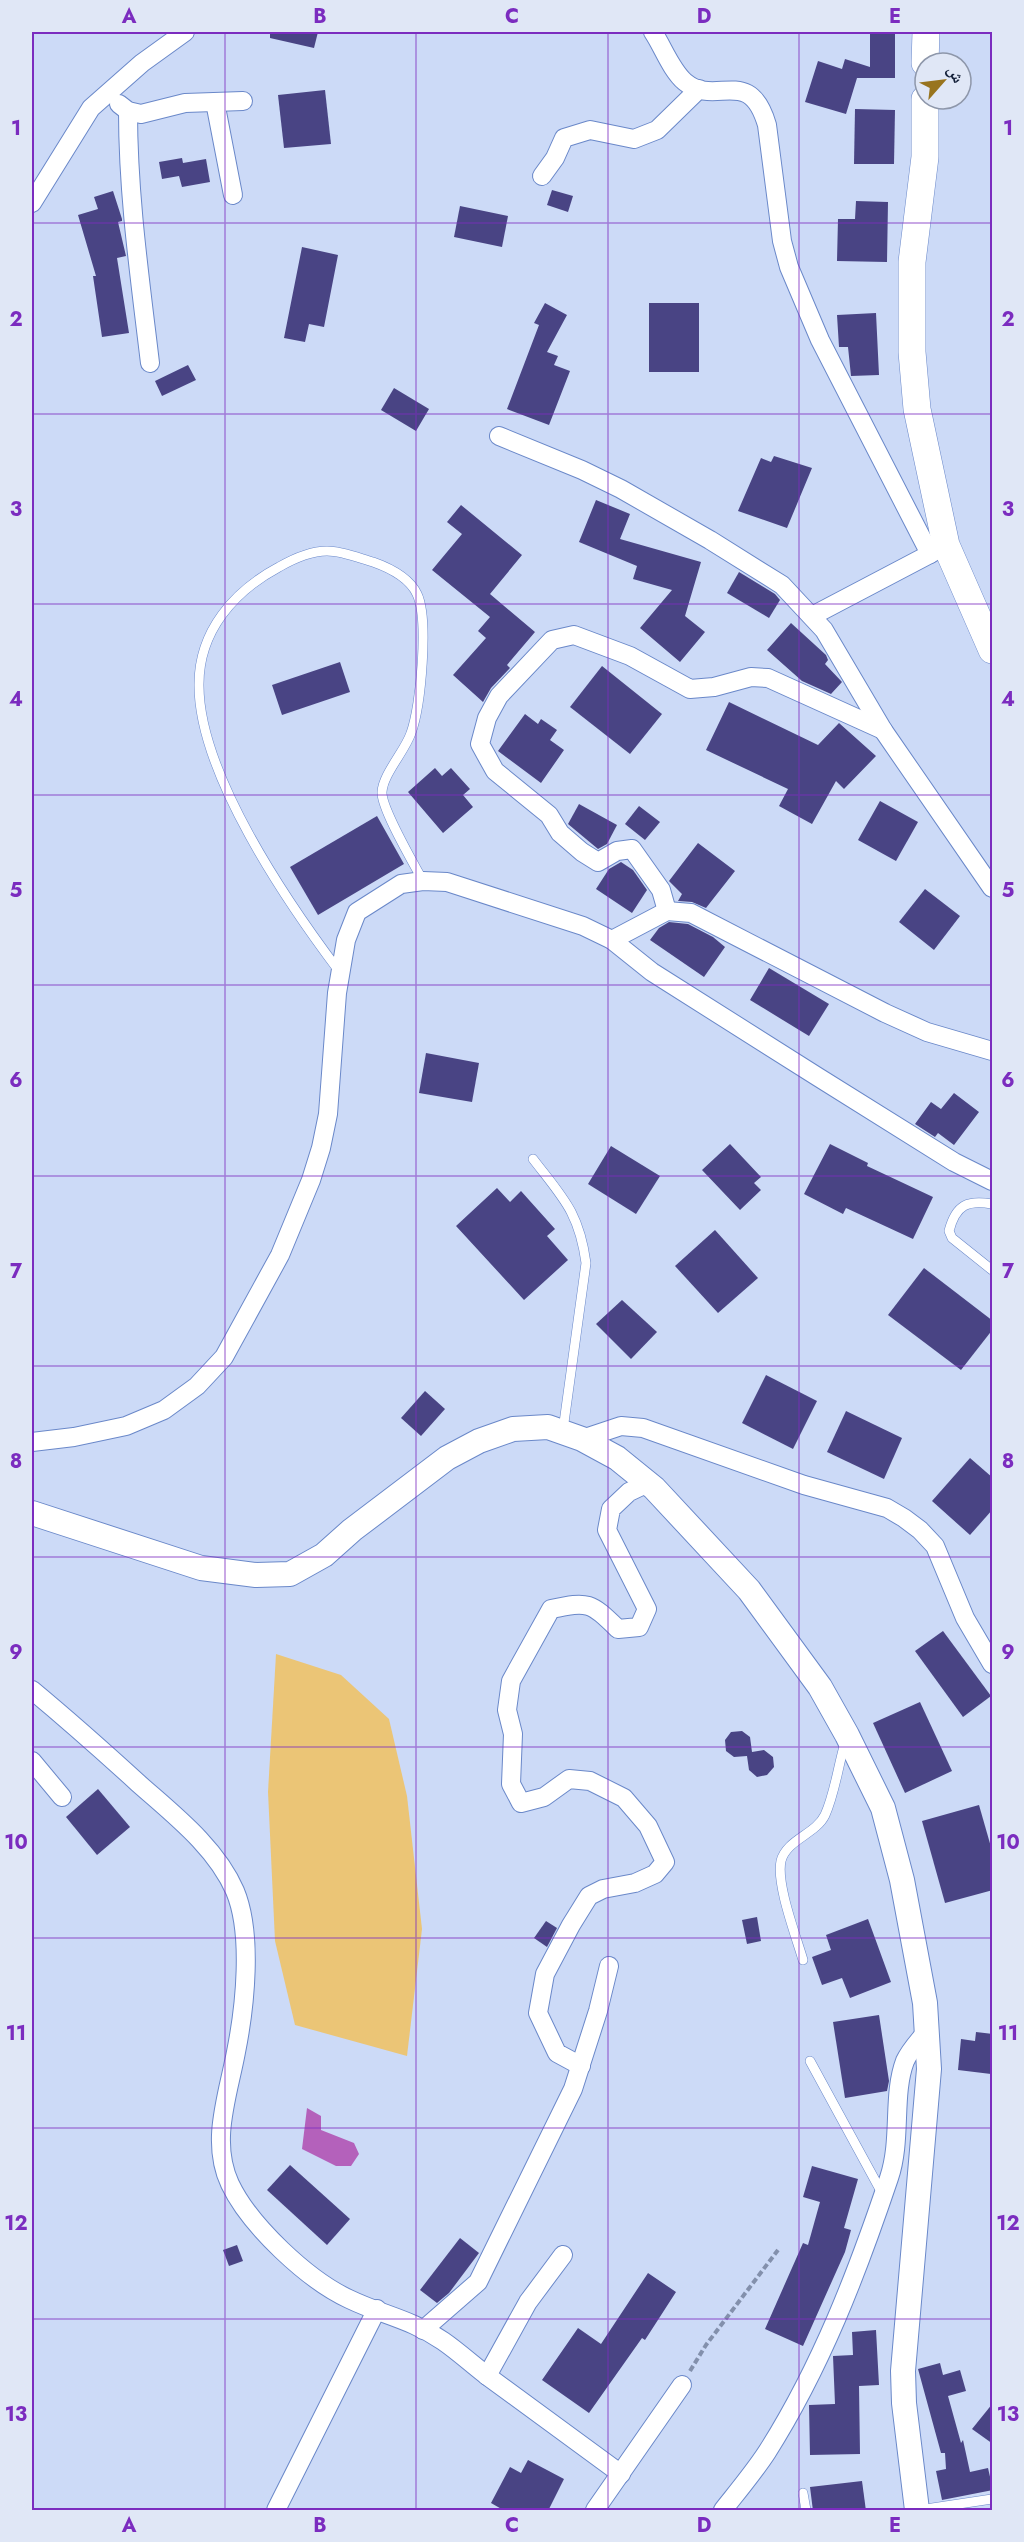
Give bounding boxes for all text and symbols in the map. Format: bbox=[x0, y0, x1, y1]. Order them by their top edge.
text: A bbox=[121, 2, 137, 31]
text: B bbox=[313, 2, 327, 31]
text: C bbox=[505, 2, 519, 31]
text: D bbox=[697, 2, 711, 31]
text: E bbox=[889, 2, 901, 31]
north arrow bbox=[913, 51, 973, 111]
text: ش bbox=[942, 61, 970, 87]
text: 1 bbox=[11, 114, 21, 143]
text: 1 bbox=[1003, 114, 1013, 143]
text: 2 bbox=[9, 305, 23, 334]
text: 2 bbox=[1001, 305, 1015, 334]
text: 3 bbox=[10, 495, 22, 524]
text: 3 bbox=[1002, 495, 1014, 524]
text: 4 bbox=[9, 685, 23, 714]
text: 4 bbox=[1001, 685, 1015, 714]
text: 5 bbox=[10, 876, 23, 905]
text: 5 bbox=[1002, 876, 1015, 905]
text: 6 bbox=[9, 1066, 23, 1095]
text: 6 bbox=[1001, 1066, 1015, 1095]
text: 7 bbox=[10, 1257, 23, 1286]
text: 7 bbox=[1002, 1257, 1015, 1286]
text: 8 bbox=[10, 1447, 22, 1476]
text: 8 bbox=[1002, 1447, 1014, 1476]
text: 9 bbox=[9, 1638, 23, 1667]
text: 9 bbox=[1001, 1638, 1015, 1667]
text: 10 bbox=[4, 1828, 28, 1857]
text: 10 bbox=[996, 1828, 1020, 1857]
text: 11 bbox=[6, 2019, 26, 2048]
text: 11 bbox=[998, 2019, 1018, 2048]
text: 12 bbox=[4, 2209, 28, 2238]
text: 12 bbox=[996, 2209, 1020, 2238]
text: 13 bbox=[5, 2400, 27, 2429]
text: 13 bbox=[997, 2400, 1019, 2429]
text: A bbox=[121, 2511, 137, 2540]
text: B bbox=[313, 2511, 327, 2540]
text: C bbox=[505, 2511, 519, 2540]
text: D bbox=[697, 2511, 711, 2540]
text: E bbox=[889, 2511, 901, 2540]

